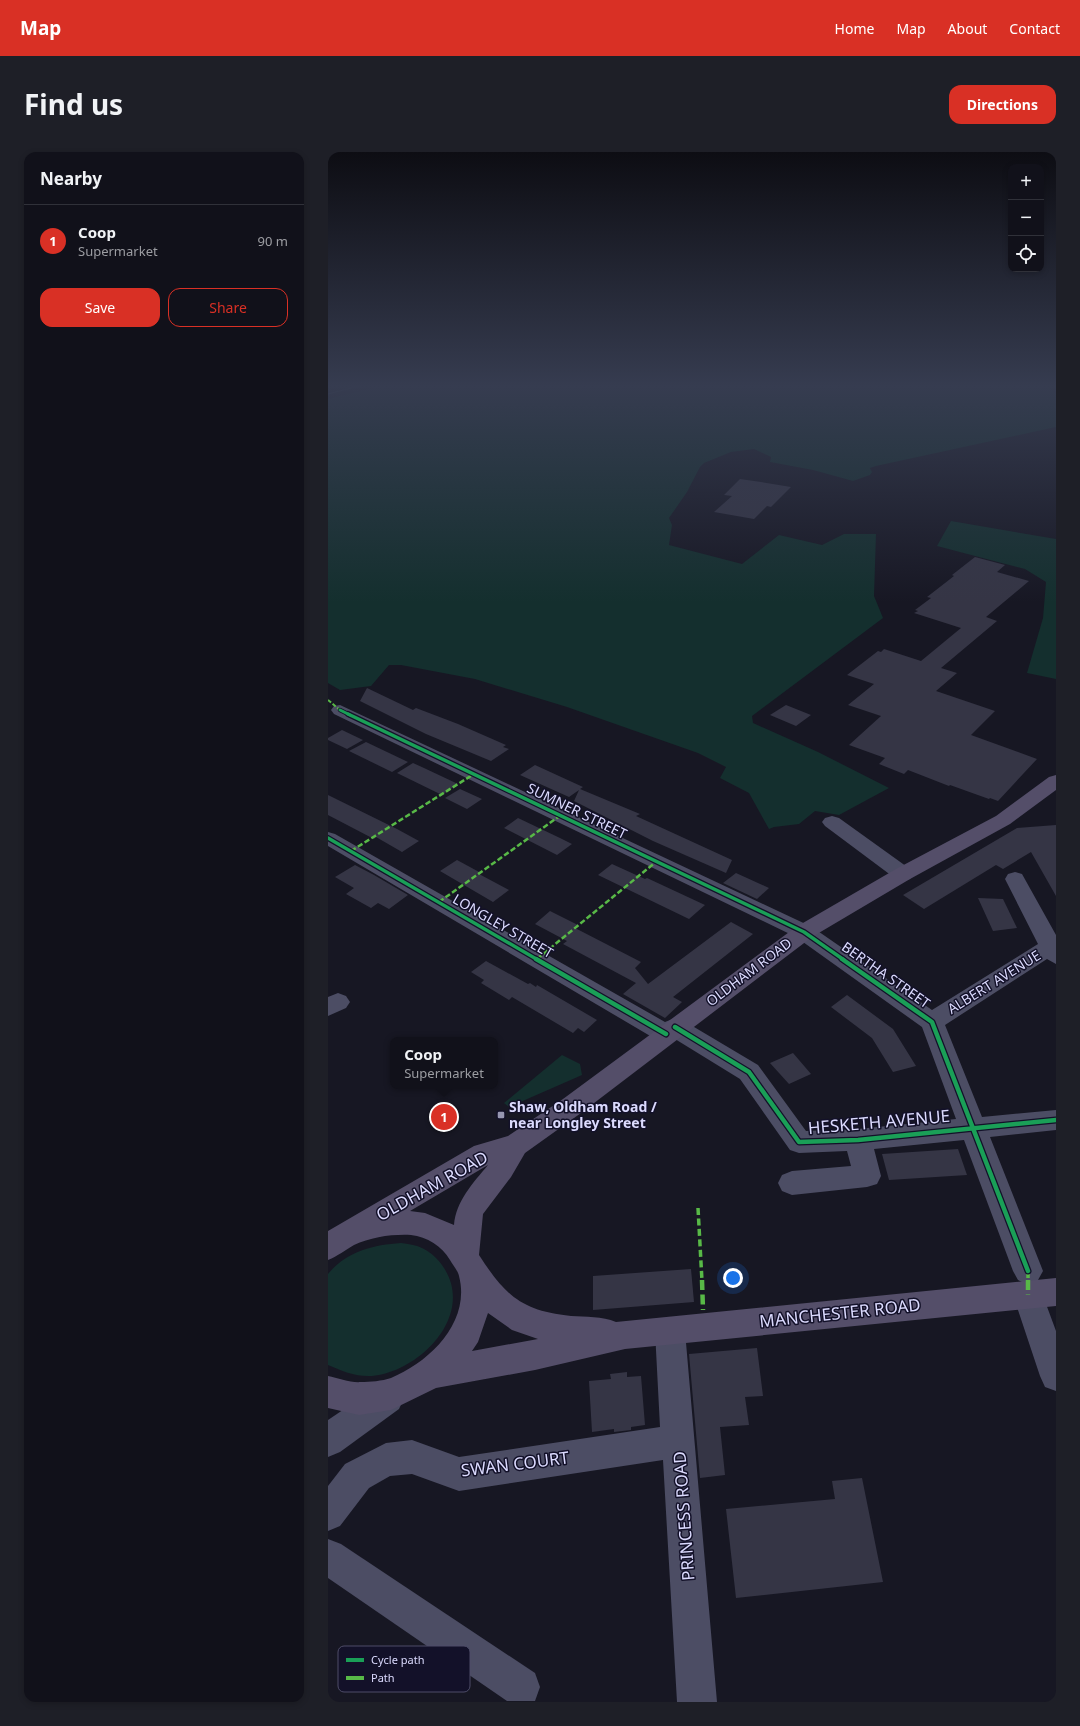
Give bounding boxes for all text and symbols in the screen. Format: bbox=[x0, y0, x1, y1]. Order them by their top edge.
text: Map bbox=[20, 15, 61, 41]
text: Home bbox=[835, 19, 874, 38]
text: Map bbox=[896, 19, 926, 38]
text: About bbox=[948, 19, 987, 38]
text: Contact bbox=[1009, 19, 1060, 38]
text: Find us bbox=[24, 85, 123, 123]
button: Directions bbox=[949, 85, 1056, 124]
map controls bbox=[1008, 164, 1044, 272]
button: + bbox=[1008, 164, 1044, 200]
text: Nearby bbox=[40, 167, 102, 190]
button: − bbox=[1008, 200, 1044, 236]
text: Coop bbox=[78, 222, 116, 242]
text: 1 bbox=[49, 232, 57, 250]
text: 90 m bbox=[258, 232, 288, 250]
button: locate bbox=[1008, 236, 1044, 272]
text: Supermarket bbox=[78, 242, 158, 260]
button: Save bbox=[40, 288, 160, 327]
button: Share bbox=[168, 288, 288, 327]
street label: SUMNER STREET bbox=[524, 778, 631, 843]
street label: LONGLEY STREET bbox=[450, 889, 557, 962]
street label: OLDHAM ROAD bbox=[702, 933, 795, 1010]
street label: BERTHA STREET bbox=[838, 937, 934, 1012]
street label: ALBERT AVENUE bbox=[944, 945, 1044, 1018]
popup bbox=[390, 1037, 498, 1089]
text: Coop bbox=[404, 1044, 442, 1064]
text: Supermarket bbox=[404, 1064, 484, 1082]
place label: Shaw, Oldham Road / near Longley Street bbox=[509, 1097, 657, 1132]
pin: 1 bbox=[431, 1102, 457, 1132]
street label: HESKETH AVENUE bbox=[807, 1104, 951, 1139]
marker: Shaw, Oldham Road / near Longley Street bbox=[496, 1110, 506, 1120]
street label: OLDHAM ROAD bbox=[372, 1145, 492, 1226]
your location bbox=[723, 1268, 743, 1288]
street label: MANCHESTER ROAD bbox=[758, 1293, 922, 1332]
street label: SWAN COURT bbox=[460, 1445, 571, 1482]
street label: PRINCESS ROAD bbox=[668, 1451, 699, 1581]
legend bbox=[338, 1646, 470, 1692]
text: Cycle path bbox=[371, 1652, 424, 1667]
text: Path bbox=[371, 1670, 395, 1685]

